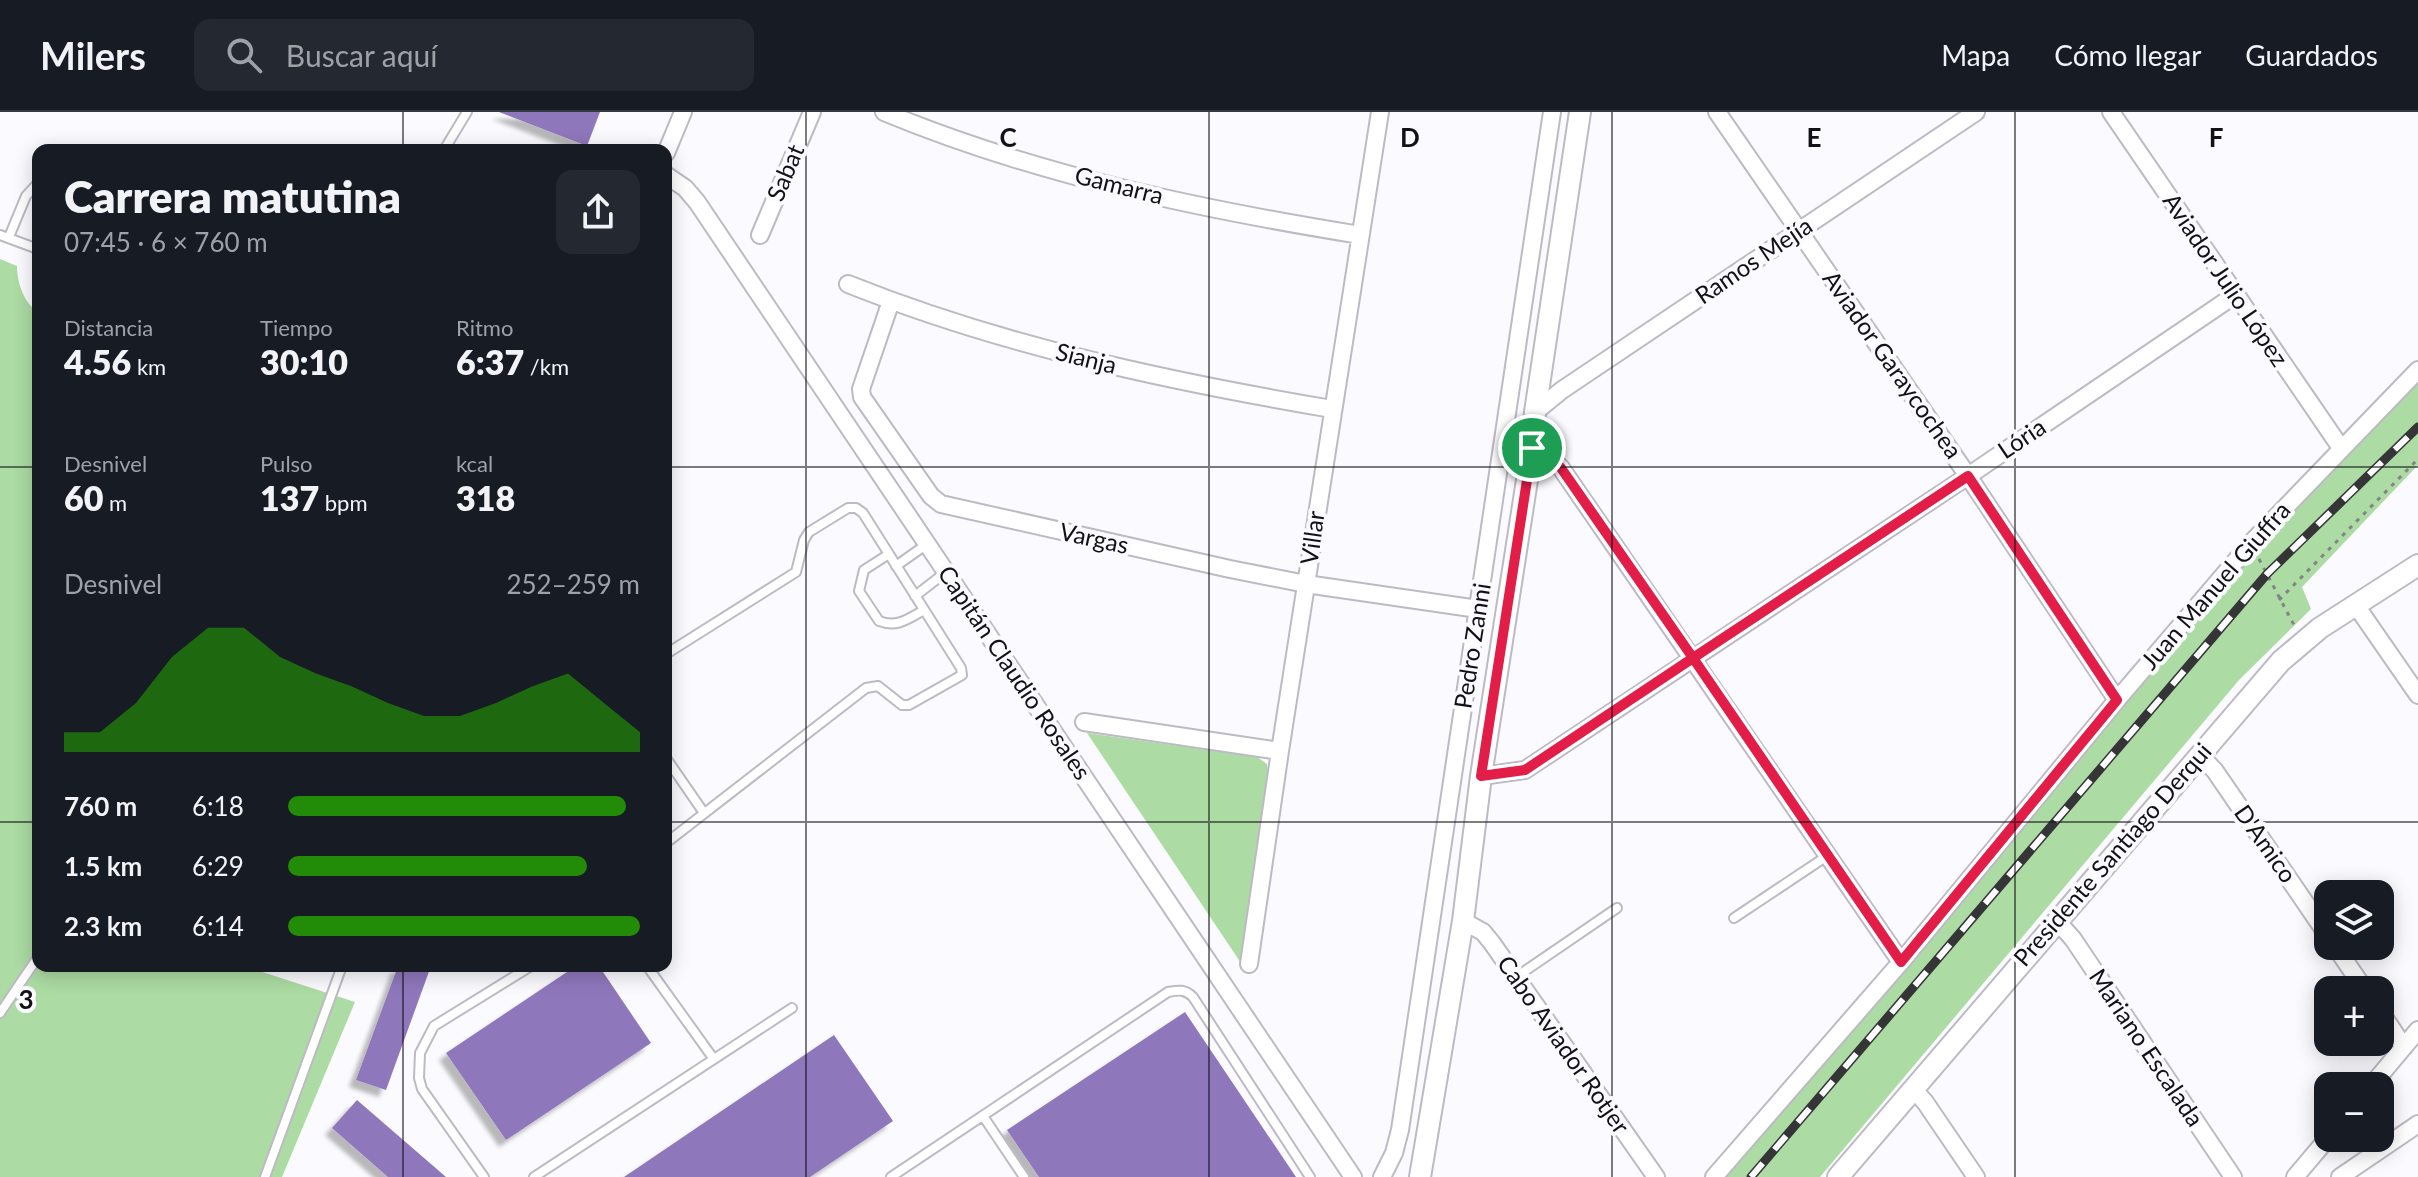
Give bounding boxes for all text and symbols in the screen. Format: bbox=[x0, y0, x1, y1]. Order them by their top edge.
search box bbox=[194, 19, 754, 91]
text: Milers bbox=[40, 32, 146, 78]
icon: search bbox=[222, 33, 266, 77]
text: Buscar aquí bbox=[286, 37, 438, 73]
text: Mapa bbox=[1941, 38, 2010, 72]
text: Cómo llegar bbox=[2054, 38, 2201, 72]
text: Guardados bbox=[2245, 38, 2378, 72]
text: C bbox=[999, 121, 1017, 153]
text: D bbox=[1400, 121, 1420, 153]
text: E bbox=[1807, 121, 1821, 153]
text: F bbox=[2209, 121, 2223, 153]
street label: Sabat bbox=[760, 139, 810, 205]
street label: Gamarra bbox=[1072, 160, 1167, 210]
text: Carrera matutina bbox=[64, 170, 401, 222]
button: share bbox=[556, 170, 640, 254]
street label: Aviador Julio López bbox=[2158, 187, 2295, 371]
street label: Ramos Mejía bbox=[1689, 210, 1817, 309]
text: 07:45 · 6 × 760 m bbox=[64, 226, 268, 258]
street label: Aviador Garaycochea bbox=[1817, 265, 1969, 464]
text: Distancia bbox=[64, 314, 153, 341]
text: Tiempo bbox=[260, 314, 333, 341]
text: Ritmo bbox=[456, 314, 513, 341]
street label: Sianja bbox=[1053, 336, 1120, 379]
text: 4.56 bbox=[64, 341, 131, 382]
text: 30:10 bbox=[260, 341, 348, 382]
text: 6:37 bbox=[456, 341, 524, 382]
text: km bbox=[131, 353, 166, 380]
text: /km bbox=[524, 353, 569, 380]
street label: Lória bbox=[1992, 411, 2051, 464]
pin bbox=[1498, 414, 1566, 482]
icon: arrive bbox=[1510, 426, 1554, 470]
text: Desnivel bbox=[64, 450, 147, 477]
text: Pulso bbox=[260, 450, 313, 477]
text: kcal bbox=[456, 450, 493, 477]
text: 60 bbox=[64, 477, 103, 518]
text: 137 bbox=[260, 477, 319, 518]
text: 318 bbox=[456, 477, 515, 518]
text: m bbox=[103, 489, 127, 516]
text: bpm bbox=[319, 489, 368, 516]
street label: Juan Manuel Giuffra bbox=[2134, 495, 2296, 675]
street label: Villar bbox=[1293, 509, 1330, 567]
street label: Vargas bbox=[1057, 516, 1131, 559]
street label: Capitán Claudio Rosales bbox=[933, 560, 1098, 785]
text: Desnivel bbox=[64, 568, 162, 600]
text: 252–259 m bbox=[506, 568, 640, 600]
street label: Pedro Zanni bbox=[1447, 581, 1496, 711]
street label: Presidente Santiago Derqui bbox=[2007, 736, 2217, 972]
text: 760 m bbox=[64, 790, 137, 822]
text: 6:18 bbox=[192, 790, 244, 822]
street label: D'Amico bbox=[2229, 799, 2303, 888]
text: 1.5 km bbox=[64, 850, 142, 882]
text: 6:29 bbox=[192, 850, 244, 882]
map controls bbox=[2314, 880, 2394, 1152]
button: layers bbox=[2314, 880, 2394, 960]
text: 2.3 km bbox=[64, 910, 142, 942]
text: 6:14 bbox=[192, 910, 244, 942]
street label: Cabo Aviador Rotjer bbox=[1492, 950, 1637, 1139]
street label: Mariano Escalada bbox=[2084, 963, 2211, 1131]
button: + bbox=[2314, 976, 2394, 1056]
text: 3 bbox=[18, 983, 34, 1015]
button: − bbox=[2314, 1072, 2394, 1152]

